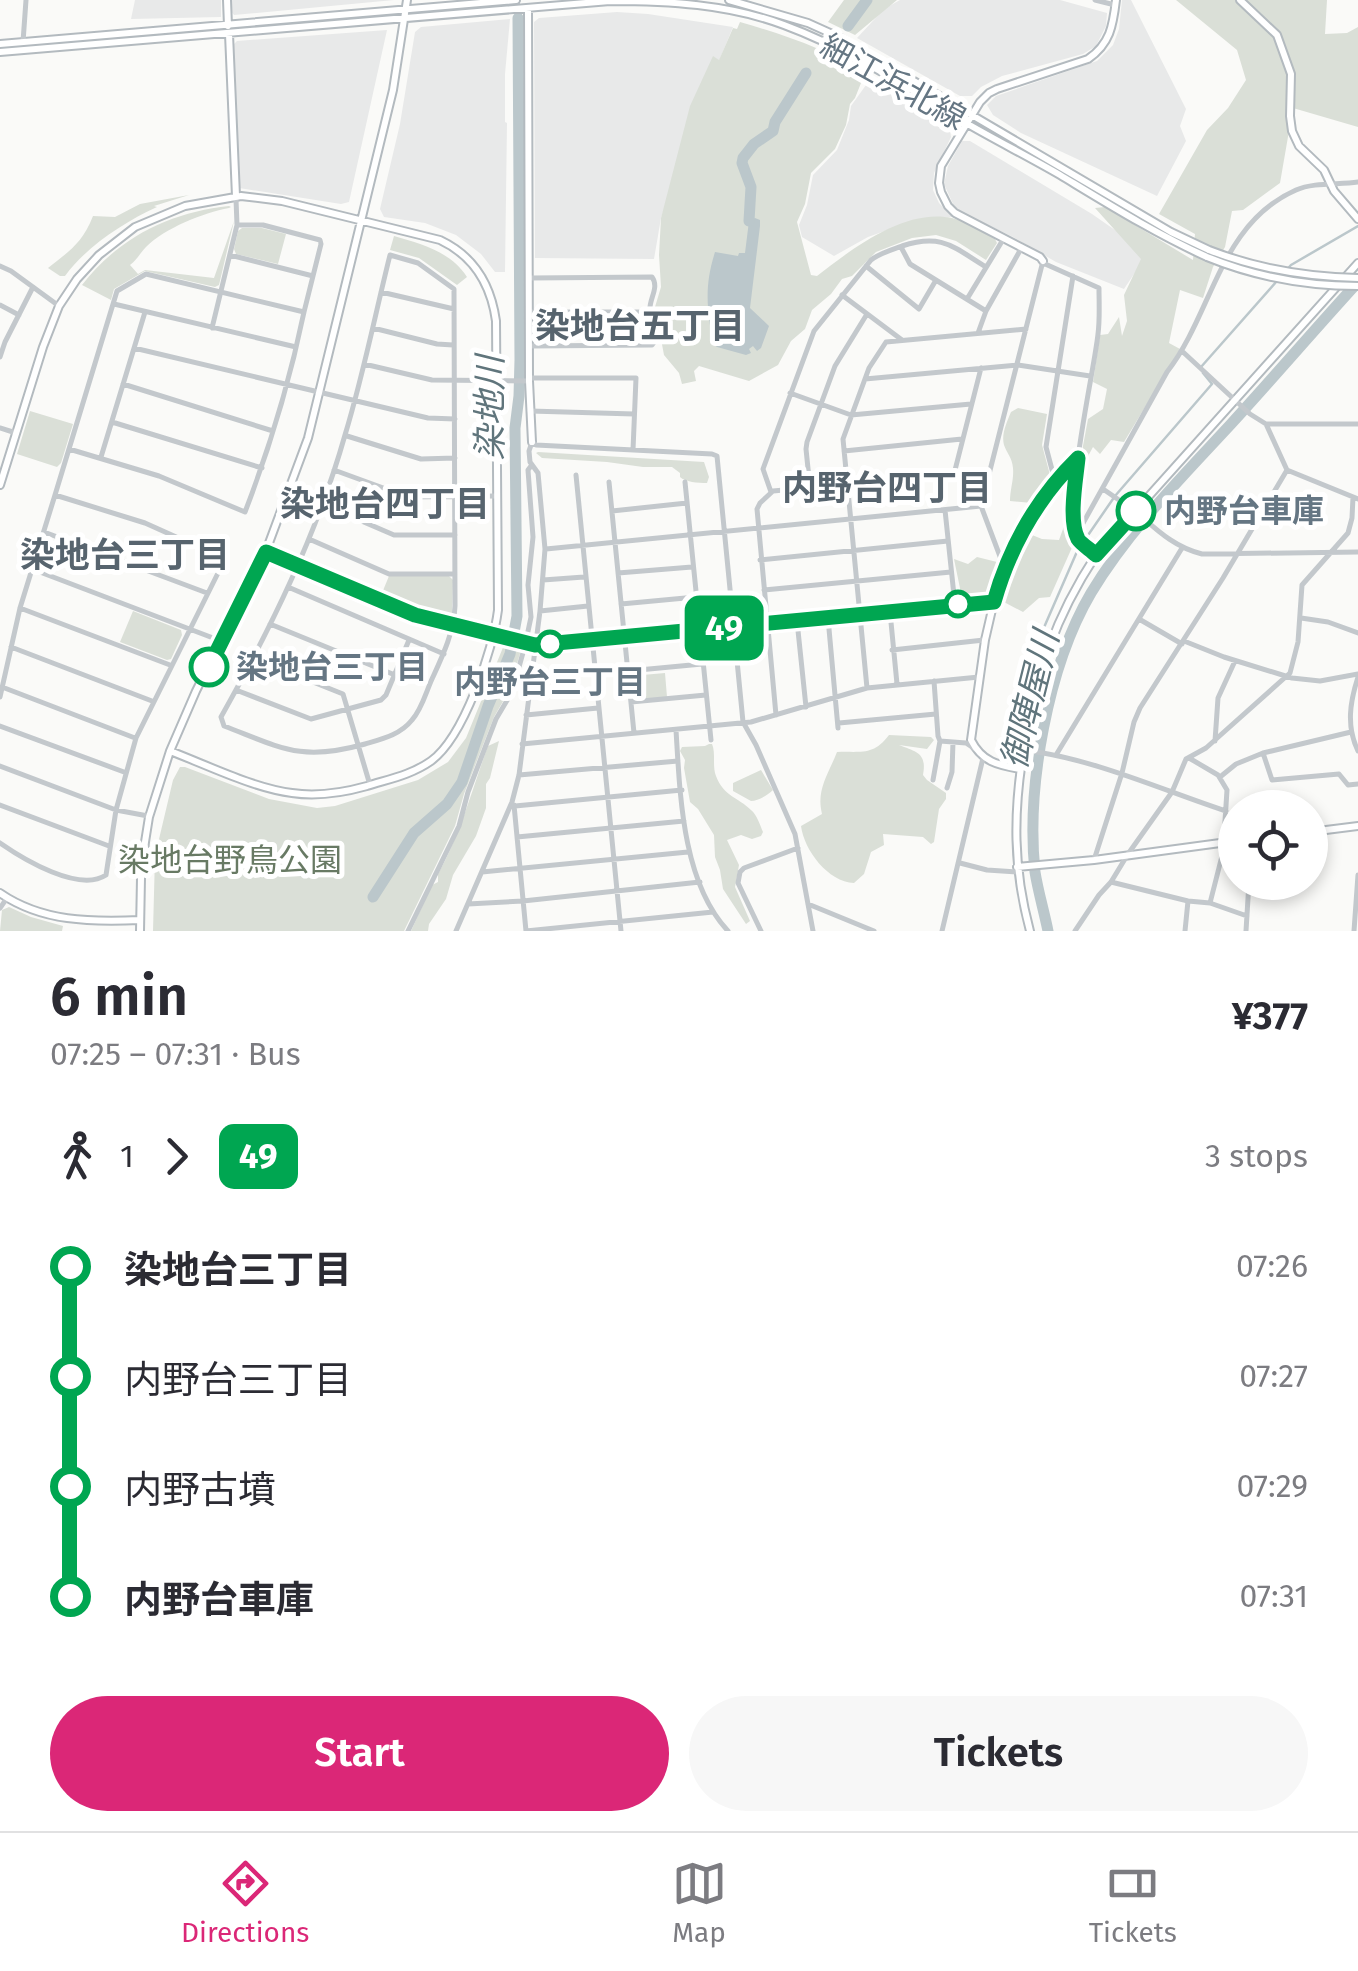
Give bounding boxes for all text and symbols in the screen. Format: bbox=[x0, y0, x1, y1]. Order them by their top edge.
street label: 細江浜北線 bbox=[814, 27, 972, 137]
district label: 染地台五丁目 bbox=[535, 305, 745, 347]
water label: 染地川 bbox=[469, 352, 511, 461]
district label: 内野台四丁目 bbox=[782, 467, 992, 509]
district label: 染地台四丁目 bbox=[280, 483, 490, 525]
marker: 内野台車庫 bbox=[1117, 492, 1155, 530]
place label: 内野台車庫 bbox=[1164, 492, 1324, 530]
district label: 染地台三丁目 bbox=[20, 534, 230, 576]
unlabelled marker bbox=[945, 591, 971, 617]
line badge: 49 bbox=[679, 596, 769, 660]
text: 49 bbox=[705, 607, 743, 649]
water label: 御陣屋川 bbox=[993, 623, 1068, 773]
marker: 内野台三丁目 bbox=[537, 631, 563, 657]
marker: 染地台三丁目 bbox=[190, 648, 228, 686]
place label: 染地台三丁目 bbox=[236, 648, 428, 686]
place label: 内野台三丁目 bbox=[454, 663, 646, 701]
map controls bbox=[1218, 790, 1328, 900]
button: locate bbox=[1218, 790, 1328, 900]
park label: 染地台野鳥公園 bbox=[118, 841, 342, 879]
text: 6 min bbox=[50, 964, 188, 1030]
text: ¥377 bbox=[1232, 993, 1308, 1039]
text: 07:25 – 07:31 · Bus bbox=[50, 1035, 301, 1073]
icon: walk bbox=[50, 1129, 105, 1184]
icon: forward bbox=[149, 1129, 204, 1184]
text: 49 bbox=[239, 1135, 278, 1177]
text: 1 bbox=[120, 1137, 134, 1175]
text: 3 stops bbox=[1205, 1137, 1308, 1175]
text: 染地台三丁目 bbox=[124, 1247, 352, 1293]
text: 07:26 bbox=[1236, 1247, 1308, 1285]
text: 内野台三丁目 bbox=[124, 1357, 352, 1403]
text: 07:27 bbox=[1239, 1357, 1308, 1395]
text: 内野古墳 bbox=[124, 1467, 276, 1513]
text: 07:29 bbox=[1237, 1467, 1308, 1505]
text: 内野台車庫 bbox=[124, 1577, 314, 1623]
text: 07:31 bbox=[1240, 1577, 1308, 1615]
button: Start bbox=[50, 1696, 669, 1811]
button: Tickets bbox=[689, 1696, 1308, 1811]
tab: Directions bbox=[181, 1856, 309, 1949]
tab: Map bbox=[672, 1856, 727, 1949]
tab: Tickets bbox=[1089, 1856, 1177, 1949]

